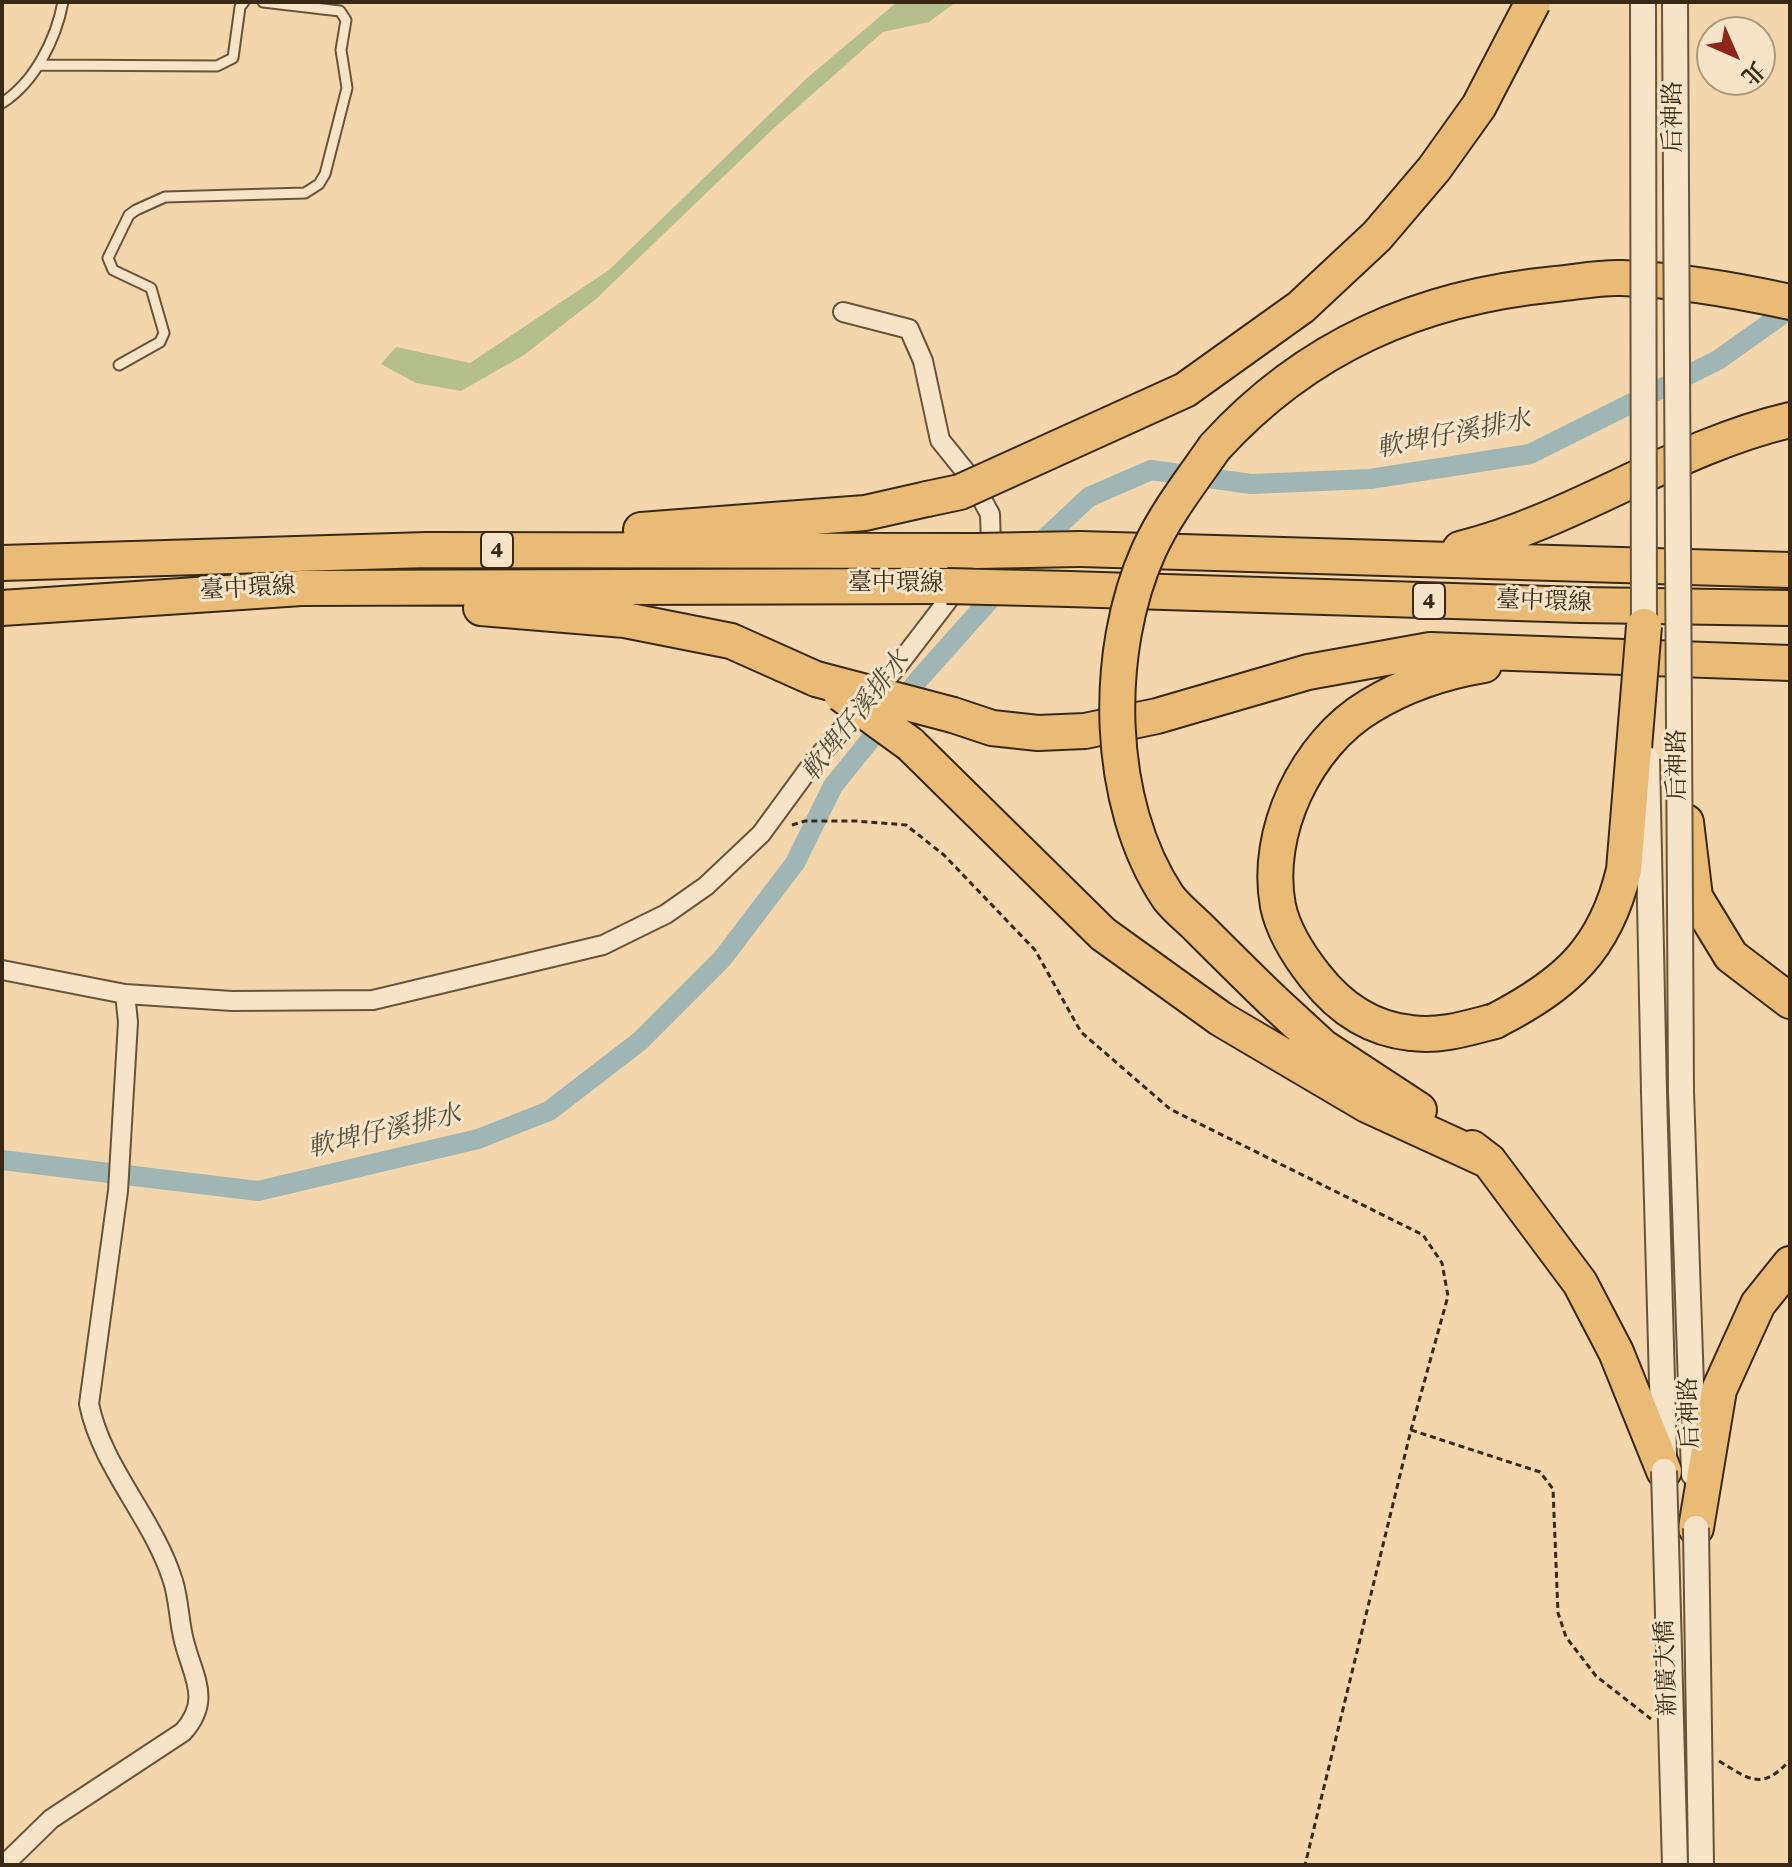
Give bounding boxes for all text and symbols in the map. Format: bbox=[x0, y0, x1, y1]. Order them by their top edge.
north arrow bbox=[1696, 16, 1776, 96]
text: 北 bbox=[1733, 53, 1771, 91]
street label: 后神路 bbox=[1662, 81, 1690, 153]
water label: 軟埤仔溪排水 bbox=[1374, 407, 1534, 467]
road number: 4 bbox=[481, 532, 513, 568]
street label: 臺中環線 bbox=[848, 572, 944, 600]
street label: 臺中環線 bbox=[199, 574, 297, 608]
road number: 4 bbox=[1413, 583, 1445, 619]
street label: 臺中環線 bbox=[1496, 588, 1592, 620]
water label: 軟埤仔溪排水 bbox=[798, 647, 918, 789]
street label: 后神路 bbox=[1666, 729, 1694, 801]
water label: 軟埤仔溪排水 bbox=[305, 1101, 465, 1167]
street label: 后神路 bbox=[1676, 1377, 1708, 1449]
street label: 新廣大橋 bbox=[1653, 1620, 1685, 1716]

